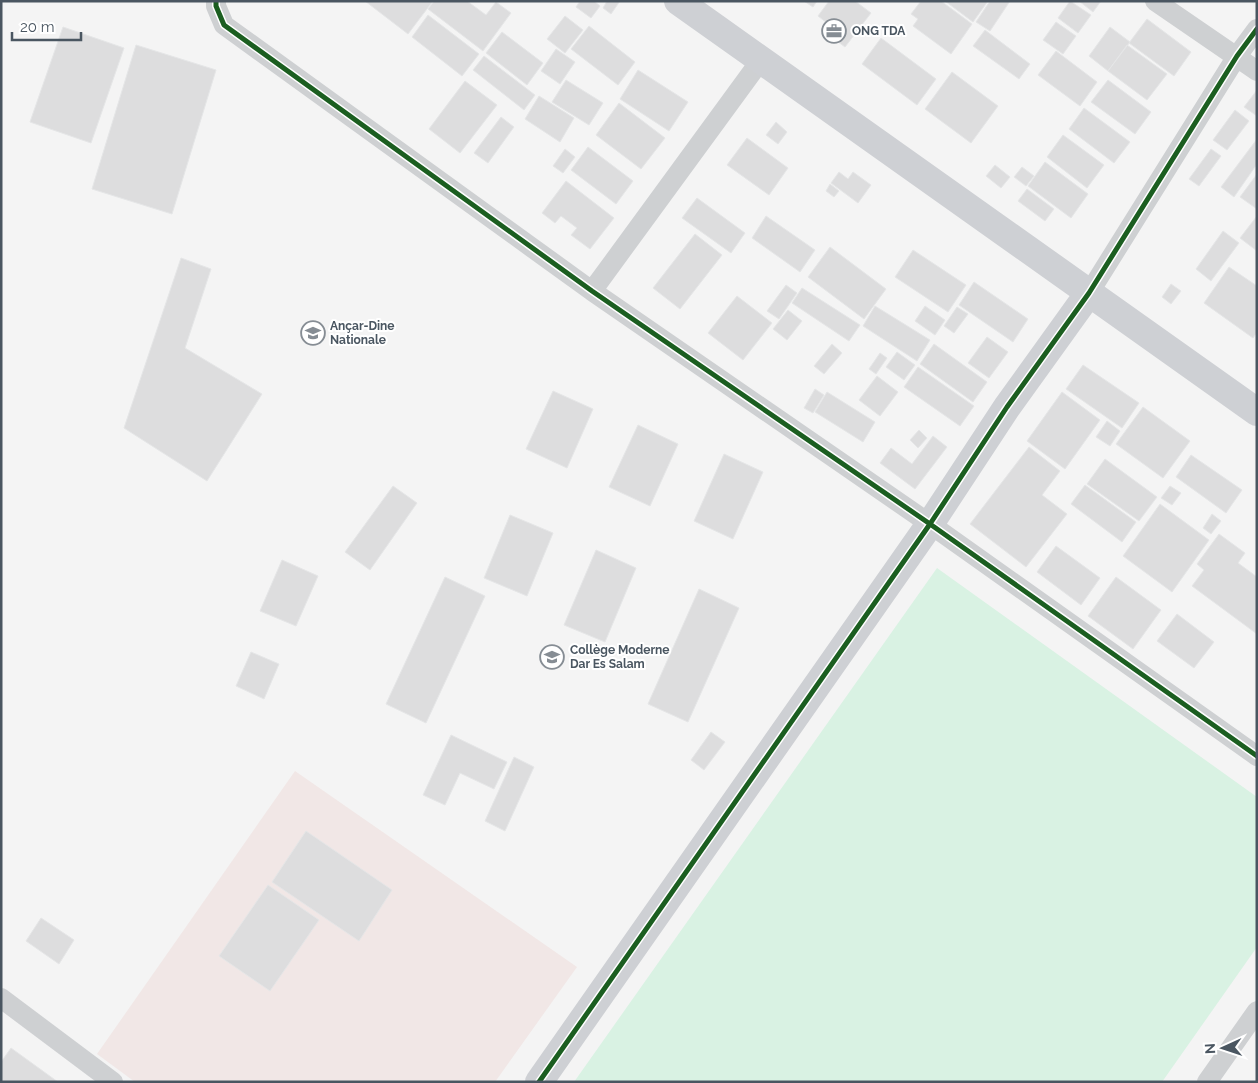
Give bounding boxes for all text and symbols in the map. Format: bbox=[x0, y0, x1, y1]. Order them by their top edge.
scale bar bbox=[12, 10, 81, 42]
text: 20 m bbox=[20, 18, 55, 36]
office icon: ONG TDA bbox=[821, 18, 847, 44]
place label: ONG TDA bbox=[852, 24, 906, 38]
place label: Ançar-Dine Nationale bbox=[330, 319, 394, 347]
school or university icon: Ançar-Dine Nationale bbox=[300, 320, 326, 346]
place label: Collège Moderne Dar Es Salam bbox=[570, 643, 670, 671]
school or university icon: Collège Moderne Dar Es Salam bbox=[539, 644, 565, 670]
north arrow bbox=[1198, 1023, 1248, 1073]
text: N bbox=[1202, 1043, 1218, 1054]

